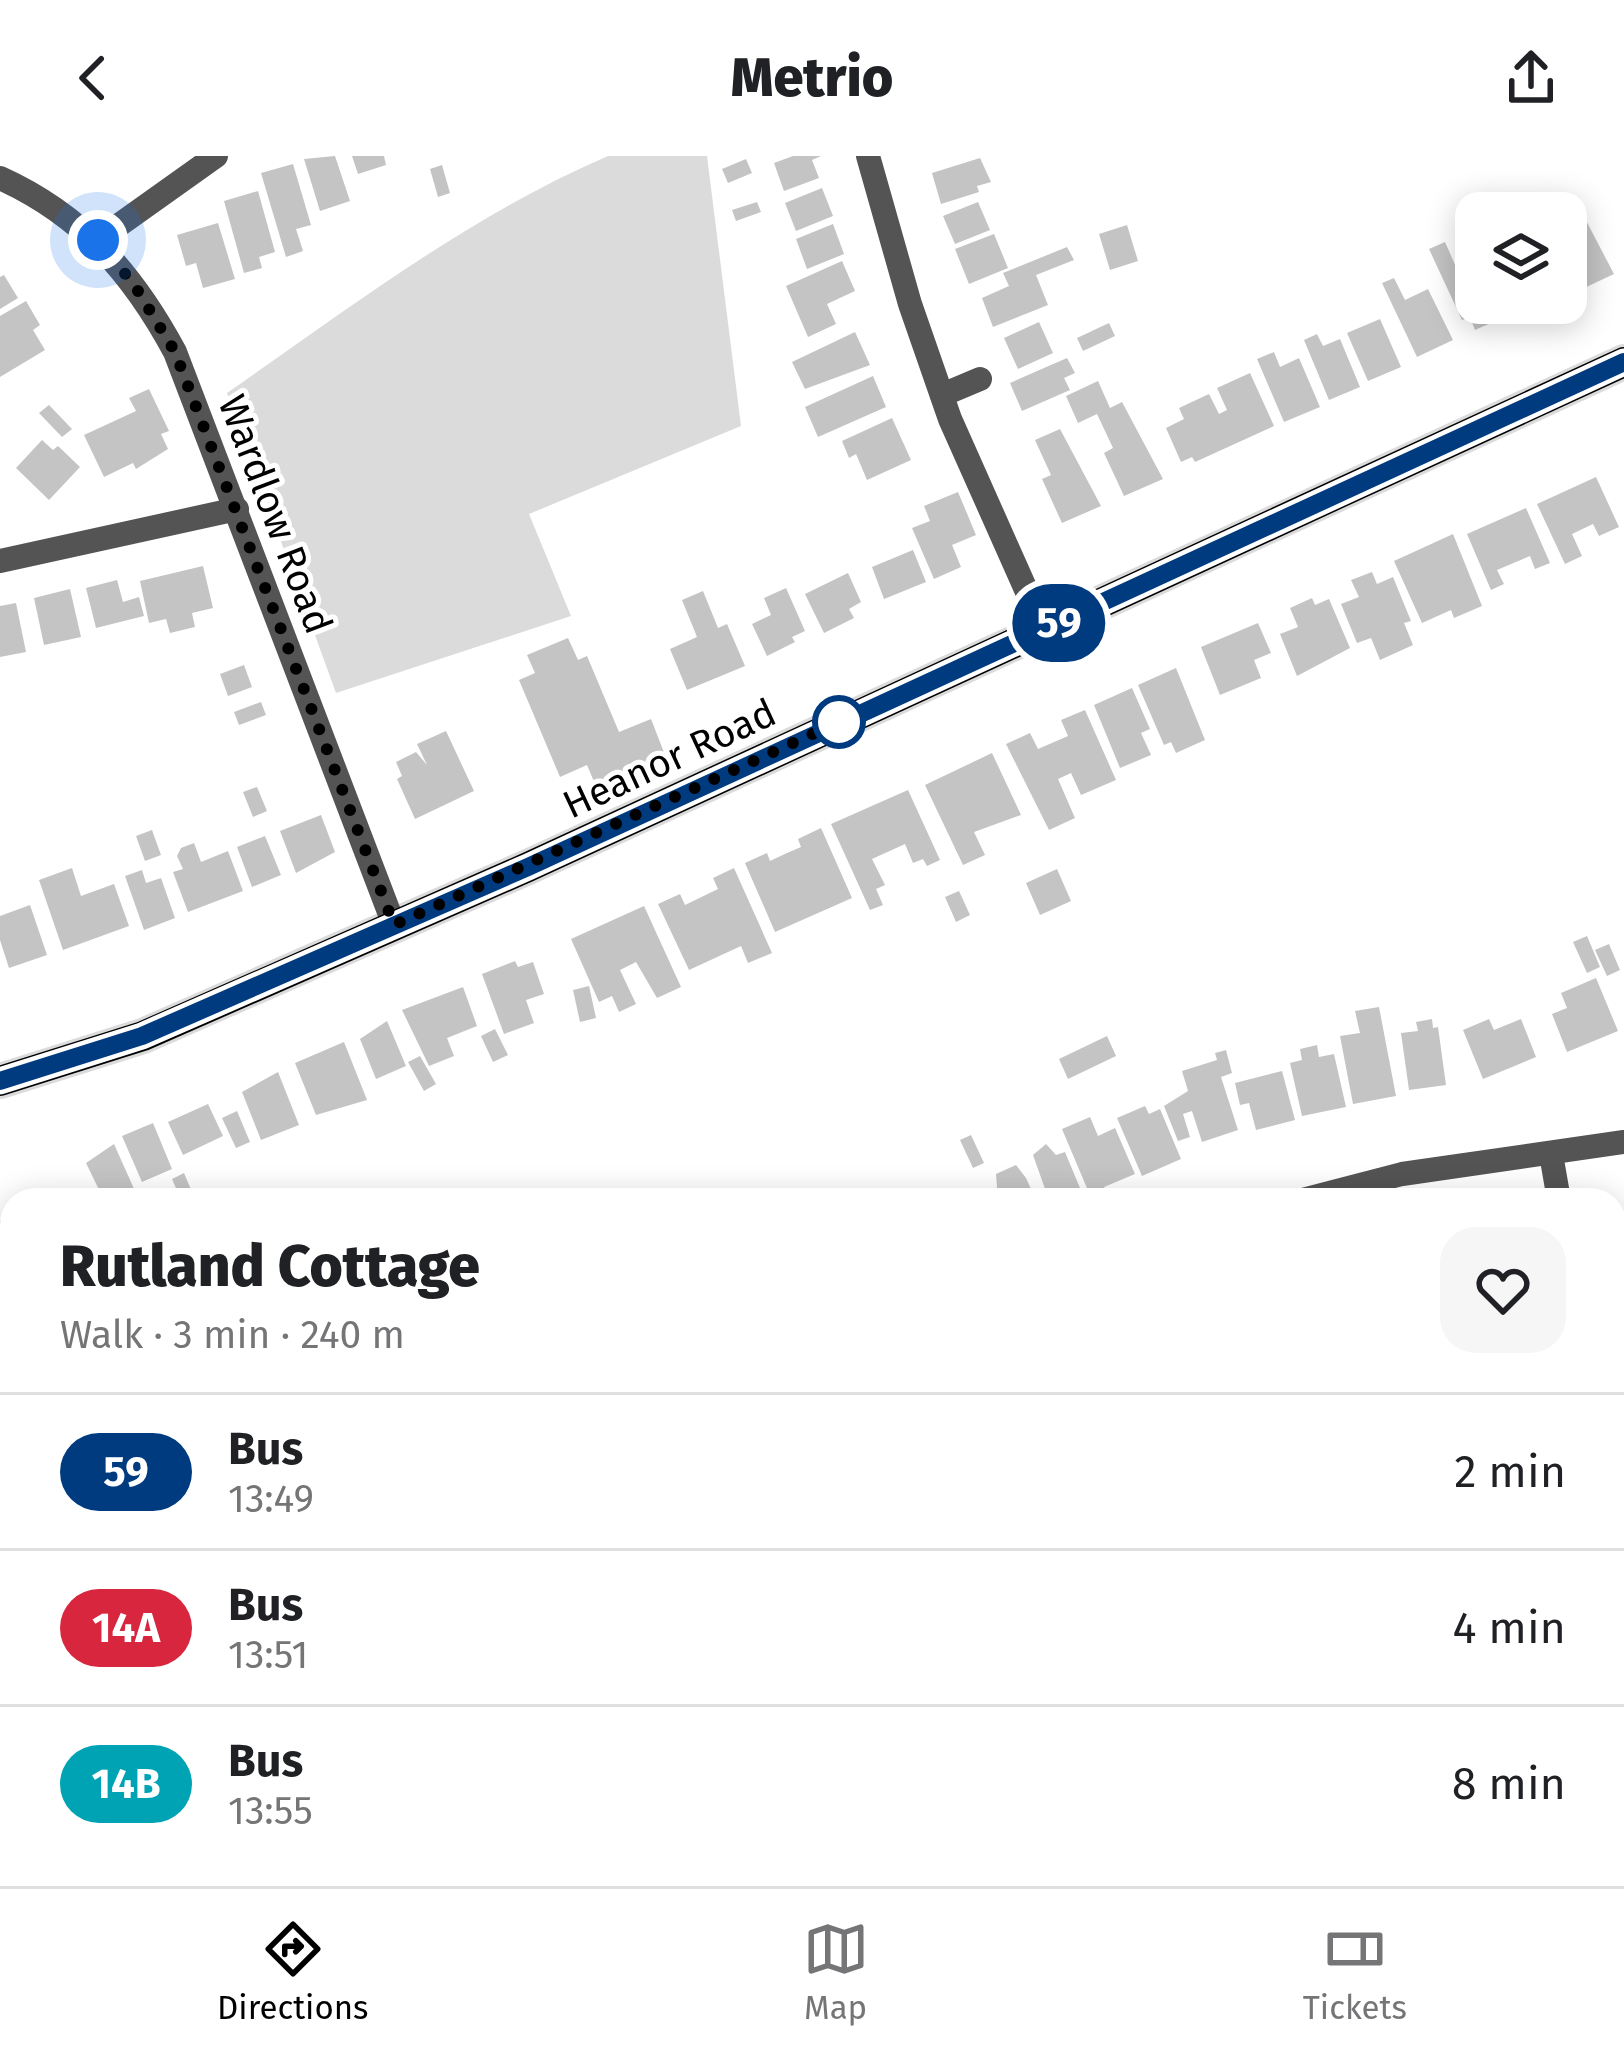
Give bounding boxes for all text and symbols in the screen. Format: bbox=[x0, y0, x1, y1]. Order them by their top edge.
icon: back bbox=[60, 45, 126, 111]
icon: share bbox=[1498, 45, 1564, 111]
text: Metrio bbox=[731, 46, 893, 110]
map controls bbox=[1455, 192, 1587, 324]
button: layers bbox=[1455, 192, 1587, 324]
your location bbox=[68, 210, 128, 270]
street label: Wardlow Road bbox=[208, 389, 342, 640]
line badge: 59 bbox=[1005, 584, 1113, 662]
text: 59 bbox=[1036, 598, 1082, 648]
street label: Heanor Road bbox=[556, 690, 783, 828]
unlabelled marker bbox=[814, 697, 864, 747]
button: heart bbox=[1440, 1227, 1566, 1353]
text: Rutland Cottage bbox=[60, 1233, 480, 1301]
text: Walk · 3 min · 240 m bbox=[60, 1312, 405, 1358]
text: Bus bbox=[228, 1422, 303, 1476]
text: 2 min bbox=[1454, 1445, 1566, 1499]
text: 59 bbox=[103, 1447, 149, 1497]
text: 13:49 bbox=[228, 1476, 314, 1522]
text: Bus bbox=[228, 1578, 303, 1632]
text: 4 min bbox=[1453, 1601, 1566, 1655]
text: 14A bbox=[92, 1603, 160, 1653]
text: 13:51 bbox=[228, 1632, 308, 1678]
text: Bus bbox=[228, 1734, 303, 1788]
text: 8 min bbox=[1452, 1757, 1566, 1811]
text: 14B bbox=[91, 1759, 161, 1809]
text: 13:55 bbox=[228, 1788, 313, 1834]
tab: Directions bbox=[217, 1916, 368, 2028]
tab: Map bbox=[803, 1916, 869, 2028]
tab: Tickets bbox=[1303, 1916, 1407, 2028]

